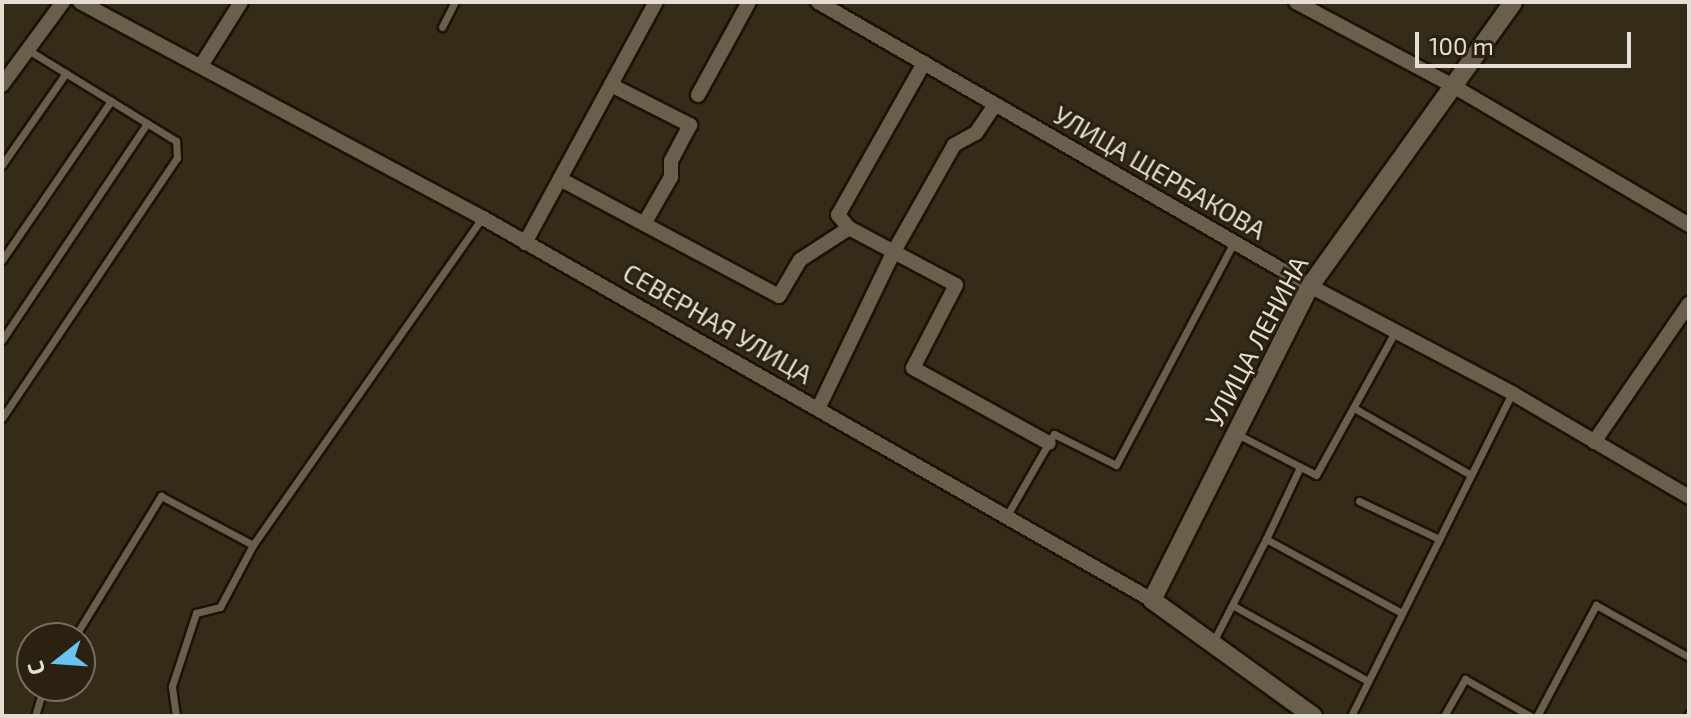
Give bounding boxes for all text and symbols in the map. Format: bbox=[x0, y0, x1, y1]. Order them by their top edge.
scale bar bbox=[1419, 16, 1635, 66]
text: 100 m bbox=[1429, 31, 1494, 60]
street label: УЛИЦА ЩЕРБАКОВА bbox=[1048, 99, 1272, 245]
street label: УЛИЦА ЛЕНИНА bbox=[1198, 250, 1314, 432]
street label: СЕВЕРНАЯ УЛИЦА bbox=[618, 256, 818, 390]
north arrow bbox=[16, 622, 96, 702]
text: С bbox=[21, 658, 49, 678]

